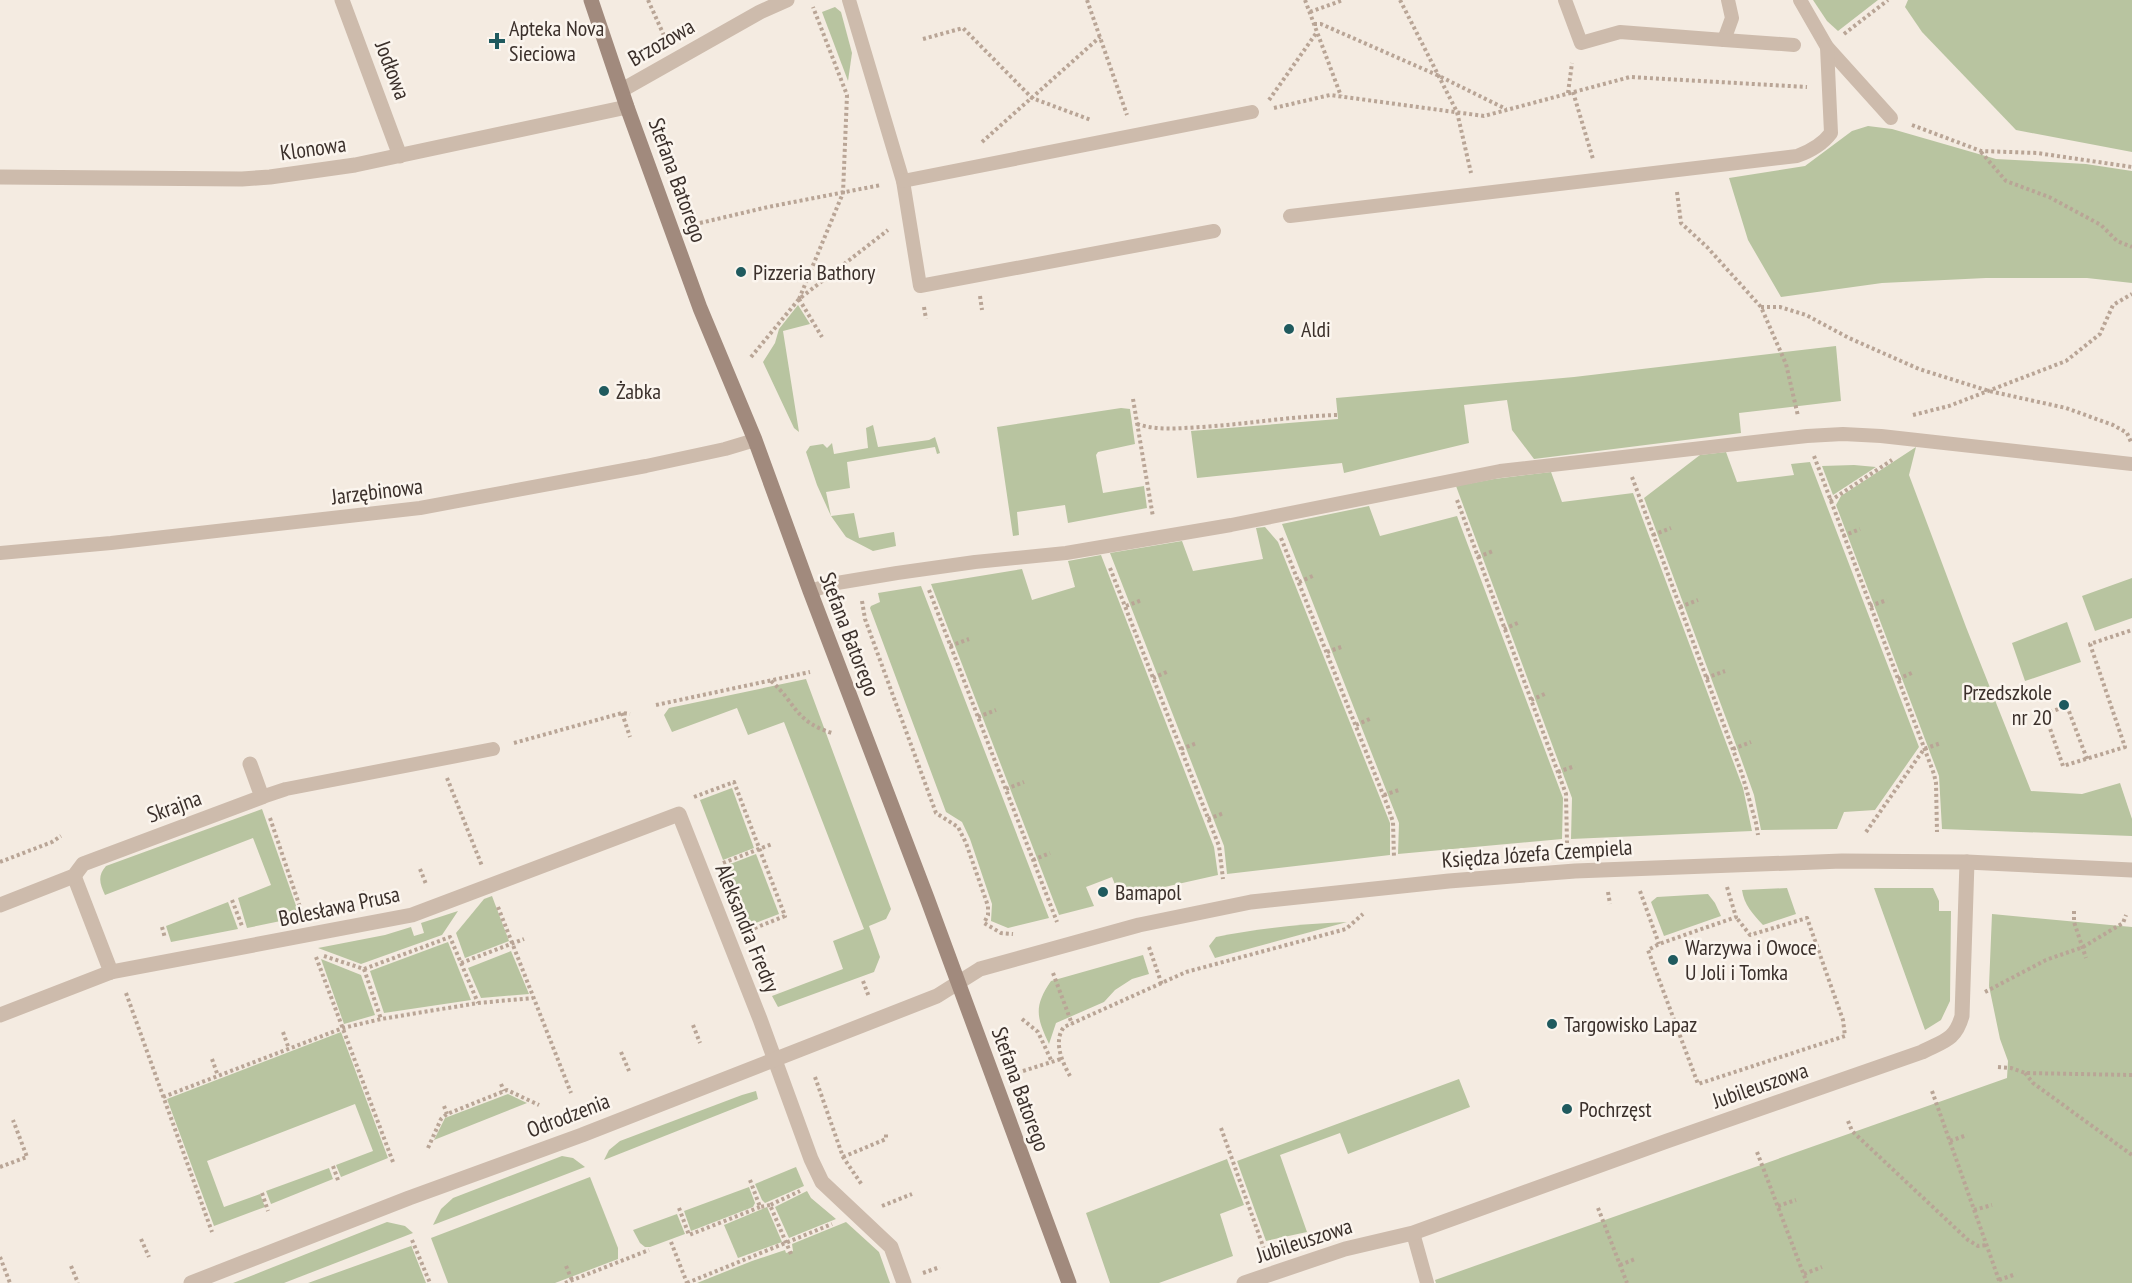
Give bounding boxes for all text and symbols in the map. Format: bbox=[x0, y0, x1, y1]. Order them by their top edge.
street label: Brzozowa bbox=[623, 12, 699, 72]
place label: Apteka Nova Sieciowa bbox=[509, 14, 604, 67]
marker: Apteka Nova Sieciowa bbox=[490, 34, 504, 48]
street label: Jodłowa bbox=[369, 36, 417, 103]
street label: Stefana Batorego bbox=[643, 114, 713, 246]
street label: Klonowa bbox=[278, 130, 348, 166]
place label: Pizzeria Bathory bbox=[753, 258, 876, 286]
marker: Pizzeria Bathory bbox=[734, 265, 748, 279]
place label: Aldi bbox=[1301, 315, 1331, 343]
marker: Aldi bbox=[1282, 322, 1296, 336]
place label: Żabka bbox=[616, 377, 661, 405]
marker: Żabka bbox=[597, 384, 611, 398]
street label: Jarzębinowa bbox=[329, 472, 424, 511]
street label: Stefana Batorego bbox=[814, 568, 886, 700]
place label: Przedszkole nr 20 bbox=[1963, 678, 2052, 731]
marker: Przedszkole nr 20 bbox=[2057, 698, 2071, 712]
street label: Skrajna bbox=[143, 783, 205, 829]
street label: Księdza Józefa Czempiela bbox=[1441, 832, 1633, 874]
street label: Aleksandra Fredry bbox=[710, 860, 787, 997]
place label: Bamapol bbox=[1115, 878, 1182, 906]
street label: Bolesława Prusa bbox=[276, 880, 402, 932]
marker: Bamapol bbox=[1096, 885, 1110, 899]
place label: Warzywa i Owoce U Joli i Tomka bbox=[1685, 933, 1817, 986]
marker: Warzywa i Owoce U Joli i Tomka bbox=[1666, 953, 1680, 967]
place label: Targowisko Lapaz bbox=[1564, 1010, 1697, 1038]
marker: Targowisko Lapaz bbox=[1545, 1017, 1559, 1031]
street label: Stefana Batorego bbox=[986, 1023, 1056, 1155]
street label: Jubileuszowa bbox=[1708, 1056, 1811, 1115]
street label: Odrodzenia bbox=[523, 1086, 613, 1144]
place label: Pochrzęst bbox=[1579, 1095, 1651, 1123]
marker: Pochrzęst bbox=[1560, 1102, 1574, 1116]
street label: Jubileuszowa bbox=[1252, 1211, 1355, 1269]

